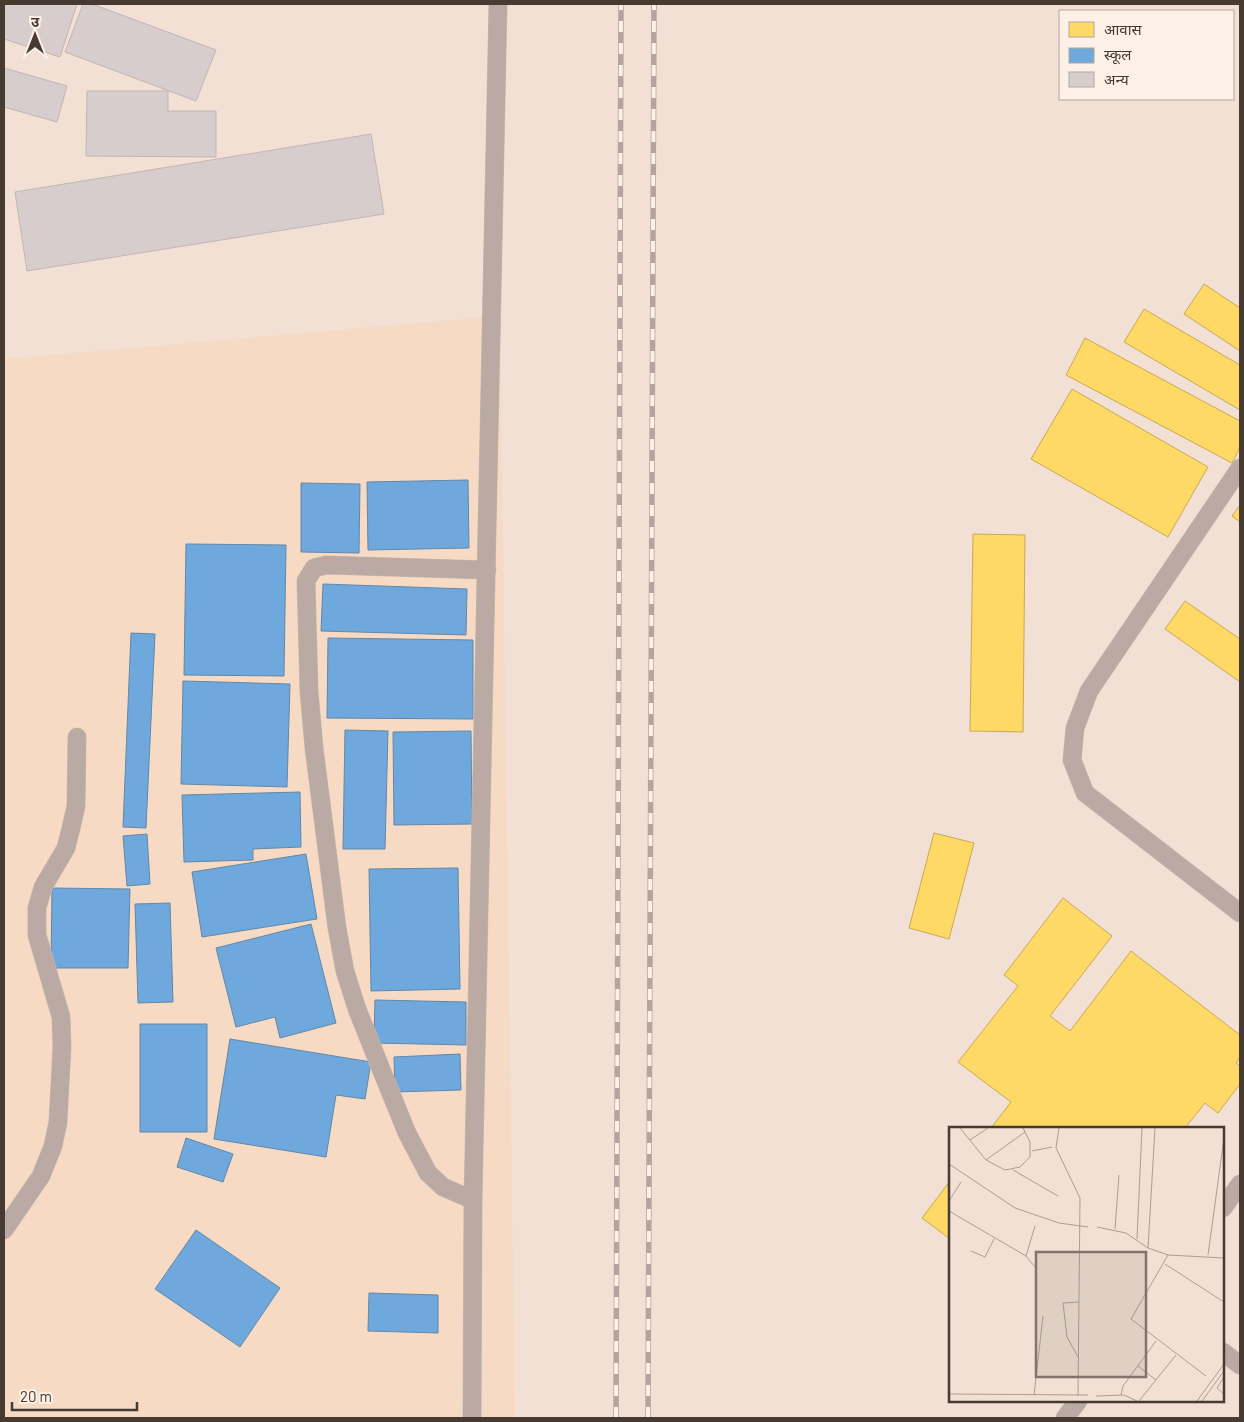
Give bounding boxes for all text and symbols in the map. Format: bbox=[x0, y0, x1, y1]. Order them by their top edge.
north arrow bbox=[10, 10, 60, 60]
legend bbox=[1059, 10, 1234, 100]
text: उ bbox=[31, 13, 40, 30]
text: आवास bbox=[1104, 20, 1143, 38]
text: स्कूल bbox=[1104, 45, 1132, 65]
text: अन्य bbox=[1104, 70, 1129, 88]
inset map bbox=[949, 1127, 1224, 1402]
scale bar bbox=[12, 1380, 138, 1412]
text: 20 m bbox=[20, 1387, 52, 1405]

